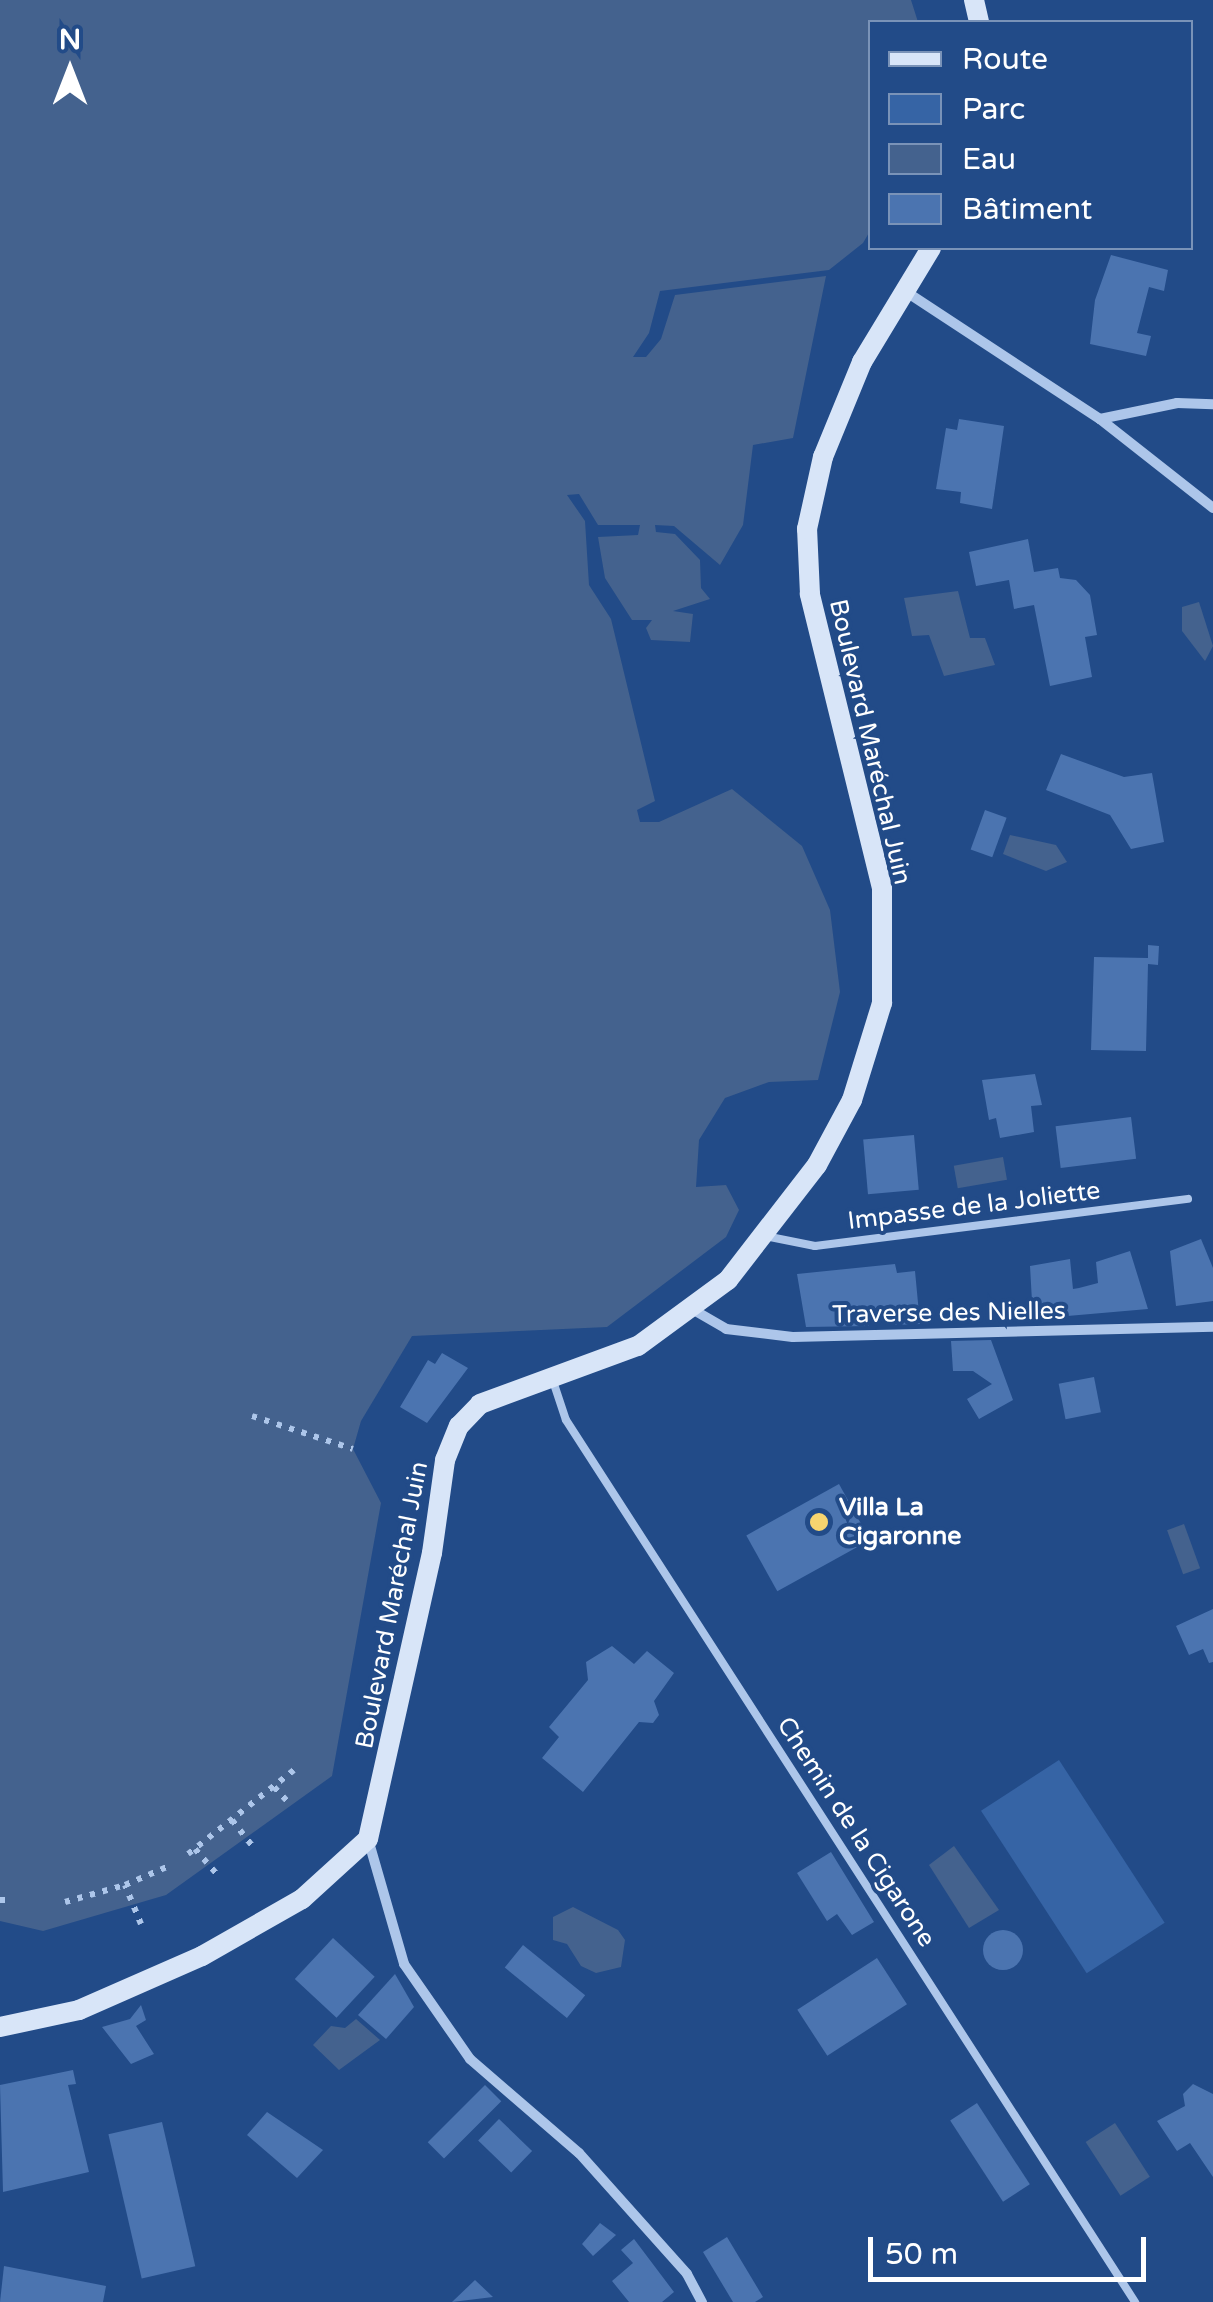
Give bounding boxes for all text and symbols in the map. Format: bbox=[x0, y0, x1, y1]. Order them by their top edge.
north arrow bbox=[20, 20, 120, 120]
legend bbox=[868, 20, 1193, 250]
text: N bbox=[59, 23, 81, 57]
text: Route bbox=[962, 41, 1048, 78]
text: Parc bbox=[962, 91, 1025, 128]
text: Eau bbox=[962, 141, 1016, 178]
text: Bâtiment bbox=[962, 191, 1092, 228]
street label: Boulevard Maréchal Juin bbox=[823, 597, 917, 887]
street label: Impasse de la Joliette bbox=[846, 1176, 1102, 1236]
street label: Traverse des Nielles bbox=[832, 1296, 1066, 1330]
street label: Boulevard Maréchal Juin bbox=[349, 1459, 435, 1751]
place label: Villa La Cigaronne bbox=[839, 1493, 961, 1552]
marker: Villa La Cigaronne bbox=[808, 1511, 830, 1533]
street label: Chemin de la Cigarone bbox=[770, 1711, 942, 1953]
scale bar bbox=[873, 2217, 1150, 2279]
text: 50 m bbox=[885, 2236, 958, 2273]

